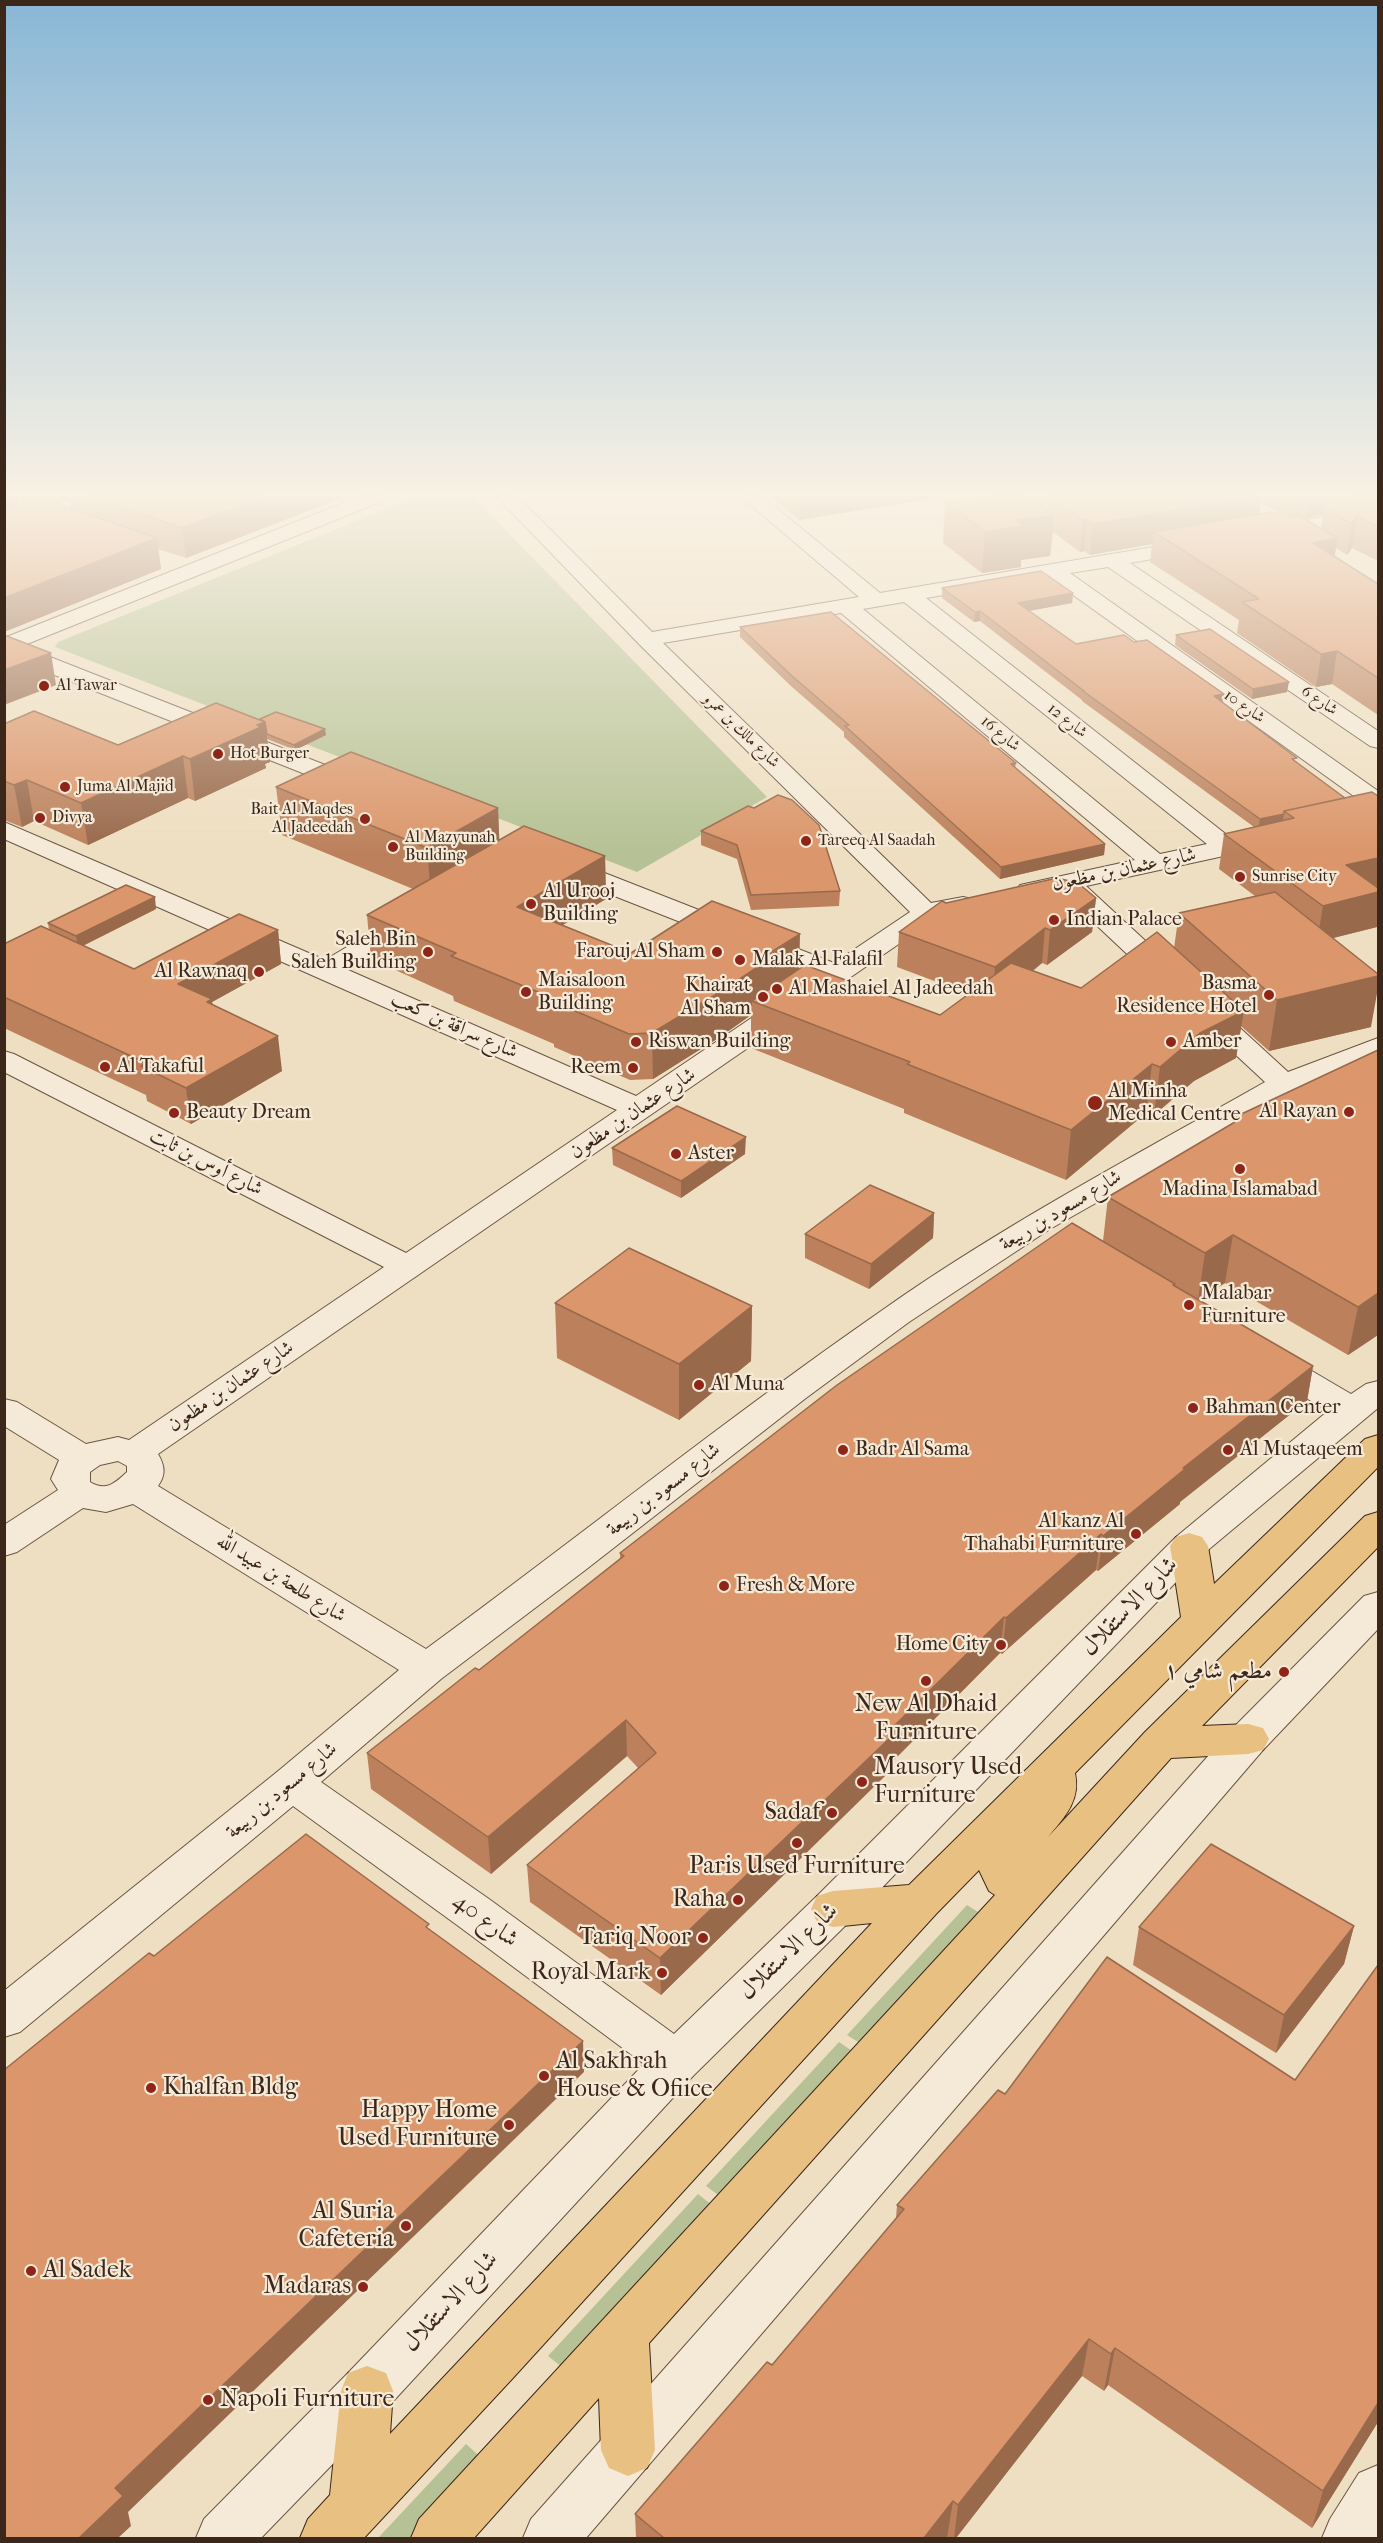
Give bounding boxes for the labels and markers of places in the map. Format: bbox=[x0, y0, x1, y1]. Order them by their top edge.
place label: Al Tawar bbox=[56, 676, 117, 696]
marker: Al Tawar bbox=[37, 679, 51, 693]
place label: Hot Burger bbox=[230, 744, 309, 764]
marker: Hot Burger bbox=[211, 747, 225, 761]
place label: Juma Al Majid bbox=[77, 777, 174, 797]
marker: Juma Al Majid bbox=[58, 780, 72, 794]
place label: Bait Al Maqdes Al Jadeedah bbox=[250, 800, 353, 838]
place label: Divya bbox=[52, 808, 92, 828]
marker: Divya bbox=[33, 811, 47, 825]
marker: Bait Al Maqdes Al Jadeedah bbox=[358, 812, 372, 826]
place label: Al Mazyunah Building bbox=[405, 828, 496, 866]
place label: Tareeq Al Saadah bbox=[818, 831, 935, 851]
marker: Tareeq Al Saadah bbox=[799, 834, 813, 848]
marker: Al Mazyunah Building bbox=[386, 840, 400, 854]
place label: Sunrise City bbox=[1252, 867, 1337, 887]
marker: Sunrise City bbox=[1233, 870, 1247, 884]
place label: Al Urooj Building bbox=[543, 880, 618, 927]
marker: Al Urooj Building bbox=[524, 897, 538, 911]
place label: Indian Palace bbox=[1066, 908, 1182, 932]
marker: Indian Palace bbox=[1047, 913, 1061, 927]
place label: Saleh Bin Saleh Building bbox=[291, 928, 416, 975]
place label: Farouj Al Sham bbox=[576, 940, 705, 964]
marker: Saleh Bin Saleh Building bbox=[421, 945, 435, 959]
marker: Farouj Al Sham bbox=[710, 945, 724, 959]
place label: Malak Al Falafil bbox=[752, 948, 883, 972]
marker: Malak Al Falafil bbox=[733, 953, 747, 967]
place label: Al Rawnaq bbox=[154, 960, 247, 984]
marker: Al Rawnaq bbox=[252, 965, 266, 979]
place label: Maisaloon Building bbox=[538, 969, 625, 1016]
place label: Basma Residence Hotel bbox=[1116, 972, 1257, 1019]
place label: Khairat Al Sham bbox=[681, 974, 751, 1021]
place label: Al Mashaiel Al Jadeedah bbox=[789, 977, 994, 1001]
marker: Al Mashaiel Al Jadeedah bbox=[770, 982, 784, 996]
marker: Maisaloon Building bbox=[519, 985, 533, 999]
marker: Basma Residence Hotel bbox=[1262, 988, 1276, 1002]
marker: Khairat Al Sham bbox=[756, 990, 770, 1004]
place label: Riswan Building bbox=[648, 1030, 790, 1054]
place label: Amber bbox=[1183, 1030, 1241, 1054]
marker: Riswan Building bbox=[629, 1035, 643, 1049]
marker: Amber bbox=[1164, 1035, 1178, 1049]
place label: Al Takaful bbox=[117, 1055, 204, 1079]
place label: Reem bbox=[570, 1056, 621, 1080]
marker: Al Takaful bbox=[98, 1060, 112, 1074]
marker: Reem bbox=[626, 1061, 640, 1075]
place label: Al Minha Medical Centre bbox=[1108, 1080, 1241, 1127]
marker: Al Minha Medical Centre bbox=[1086, 1094, 1104, 1112]
place label: Al Rayan bbox=[1259, 1100, 1337, 1124]
place label: Beauty Dream bbox=[186, 1101, 311, 1125]
marker: Al Rayan bbox=[1342, 1105, 1356, 1119]
marker: Beauty Dream bbox=[167, 1106, 181, 1120]
place label: Aster bbox=[688, 1142, 734, 1166]
marker: Aster bbox=[669, 1147, 683, 1161]
marker: Madina Islamabad bbox=[1233, 1162, 1247, 1176]
place label: Madina Islamabad bbox=[1162, 1178, 1318, 1202]
place label: Malabar Furniture bbox=[1201, 1282, 1286, 1329]
marker: Malabar Furniture bbox=[1182, 1298, 1196, 1312]
place label: Al Muna bbox=[711, 1373, 784, 1397]
marker: Al Muna bbox=[692, 1378, 706, 1392]
place label: Bahman Center bbox=[1205, 1396, 1341, 1420]
marker: Bahman Center bbox=[1186, 1401, 1200, 1415]
place label: Badr Al Sama bbox=[855, 1438, 969, 1462]
place label: Al Mustaqeem bbox=[1240, 1438, 1363, 1462]
marker: Badr Al Sama bbox=[836, 1443, 850, 1457]
marker: Al Mustaqeem bbox=[1221, 1443, 1235, 1457]
place label: Al kanz Al Thahabi Furniture bbox=[964, 1510, 1124, 1557]
marker: Al kanz Al Thahabi Furniture bbox=[1129, 1527, 1143, 1541]
place label: Fresh & More bbox=[736, 1574, 855, 1598]
marker: Fresh & More bbox=[717, 1579, 731, 1593]
place label: Home City bbox=[896, 1633, 989, 1657]
marker: Home City bbox=[994, 1638, 1008, 1652]
place label: مطعم شامي ١ bbox=[1164, 1658, 1272, 1686]
marker: مطعم شامي ١ bbox=[1277, 1665, 1291, 1679]
marker: New Al Dhaid Furniture bbox=[919, 1674, 933, 1688]
place label: New Al Dhaid Furniture bbox=[855, 1691, 997, 1747]
place label: Mausory Used Furniture bbox=[874, 1754, 1022, 1810]
marker: Mausory Used Furniture bbox=[855, 1775, 869, 1789]
place label: Sadaf bbox=[764, 1799, 820, 1827]
marker: Sadaf bbox=[825, 1806, 839, 1820]
marker: Paris Used Furniture bbox=[790, 1836, 804, 1850]
place label: Paris Used Furniture bbox=[689, 1853, 905, 1881]
place label: Raha bbox=[673, 1886, 726, 1914]
marker: Raha bbox=[731, 1893, 745, 1907]
place label: Tariq Noor bbox=[579, 1924, 691, 1952]
marker: Tariq Noor bbox=[696, 1931, 710, 1945]
place label: Royal Mark bbox=[531, 1959, 650, 1987]
marker: Royal Mark bbox=[655, 1966, 669, 1980]
place label: Al Sakhrah House & Ofiice bbox=[556, 2048, 713, 2104]
marker: Al Sakhrah House & Ofiice bbox=[537, 2069, 551, 2083]
place label: Khalfan Bldg bbox=[163, 2074, 298, 2102]
marker: Khalfan Bldg bbox=[144, 2081, 158, 2095]
place label: Happy Home Used Furniture bbox=[338, 2097, 497, 2153]
marker: Happy Home Used Furniture bbox=[502, 2118, 516, 2132]
place label: Al Suria Cafeteria bbox=[298, 2198, 394, 2254]
marker: Al Suria Cafeteria bbox=[399, 2219, 413, 2233]
place label: Al Sadek bbox=[43, 2257, 131, 2285]
marker: Al Sadek bbox=[24, 2264, 38, 2278]
place label: Madaras bbox=[264, 2273, 351, 2301]
marker: Madaras bbox=[356, 2280, 370, 2294]
place label: Napoli Furniture bbox=[220, 2386, 394, 2414]
marker: Napoli Furniture bbox=[201, 2393, 215, 2407]

